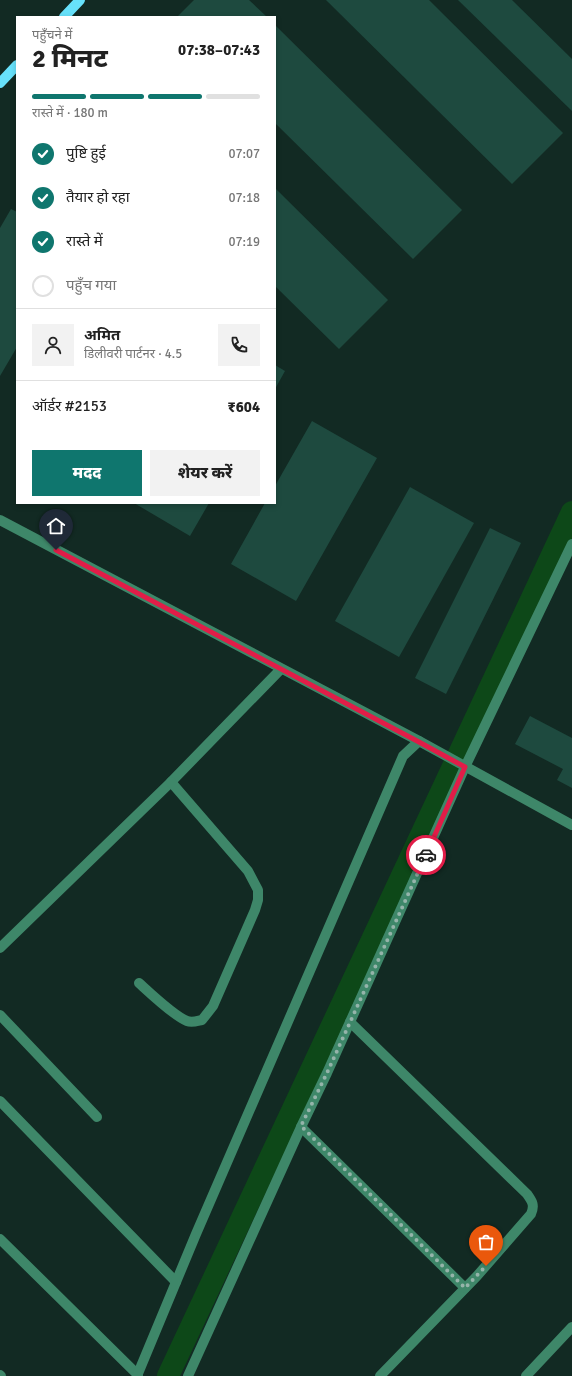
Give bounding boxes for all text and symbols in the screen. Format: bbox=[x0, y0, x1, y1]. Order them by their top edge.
text: पहुँचने में bbox=[32, 27, 72, 43]
text: 07:38–07:43 bbox=[178, 41, 260, 59]
text: 2 मिनट bbox=[32, 43, 108, 75]
text: रास्ते में · 180 m bbox=[32, 105, 108, 121]
icon: check bbox=[32, 143, 54, 165]
text: पुष्टि हुई bbox=[66, 144, 106, 162]
text: 07:07 bbox=[228, 146, 260, 162]
icon: check bbox=[32, 187, 54, 209]
text: तैयार हो रहा bbox=[66, 188, 130, 206]
text: 07:18 bbox=[228, 190, 260, 206]
icon: check bbox=[32, 231, 54, 253]
text: रास्ते में bbox=[66, 232, 103, 250]
text: 07:19 bbox=[228, 234, 260, 250]
text: पहुँच गया bbox=[66, 276, 116, 294]
button: person bbox=[32, 324, 74, 366]
button: phone bbox=[218, 324, 260, 366]
text: अमित bbox=[84, 326, 120, 344]
text: डिलीवरी पार्टनर · 4.5 bbox=[84, 346, 182, 362]
text: ऑर्डर #2153 bbox=[32, 397, 107, 415]
text: ₹604 bbox=[228, 398, 260, 416]
button: मदद bbox=[32, 450, 142, 496]
button: शेयर करें bbox=[150, 450, 260, 496]
pin bbox=[39, 509, 73, 550]
icon: home bbox=[45, 515, 67, 537]
courier bbox=[406, 835, 446, 875]
icon: car bbox=[415, 844, 437, 866]
pin bbox=[469, 1225, 503, 1266]
icon: bag bbox=[475, 1231, 497, 1253]

